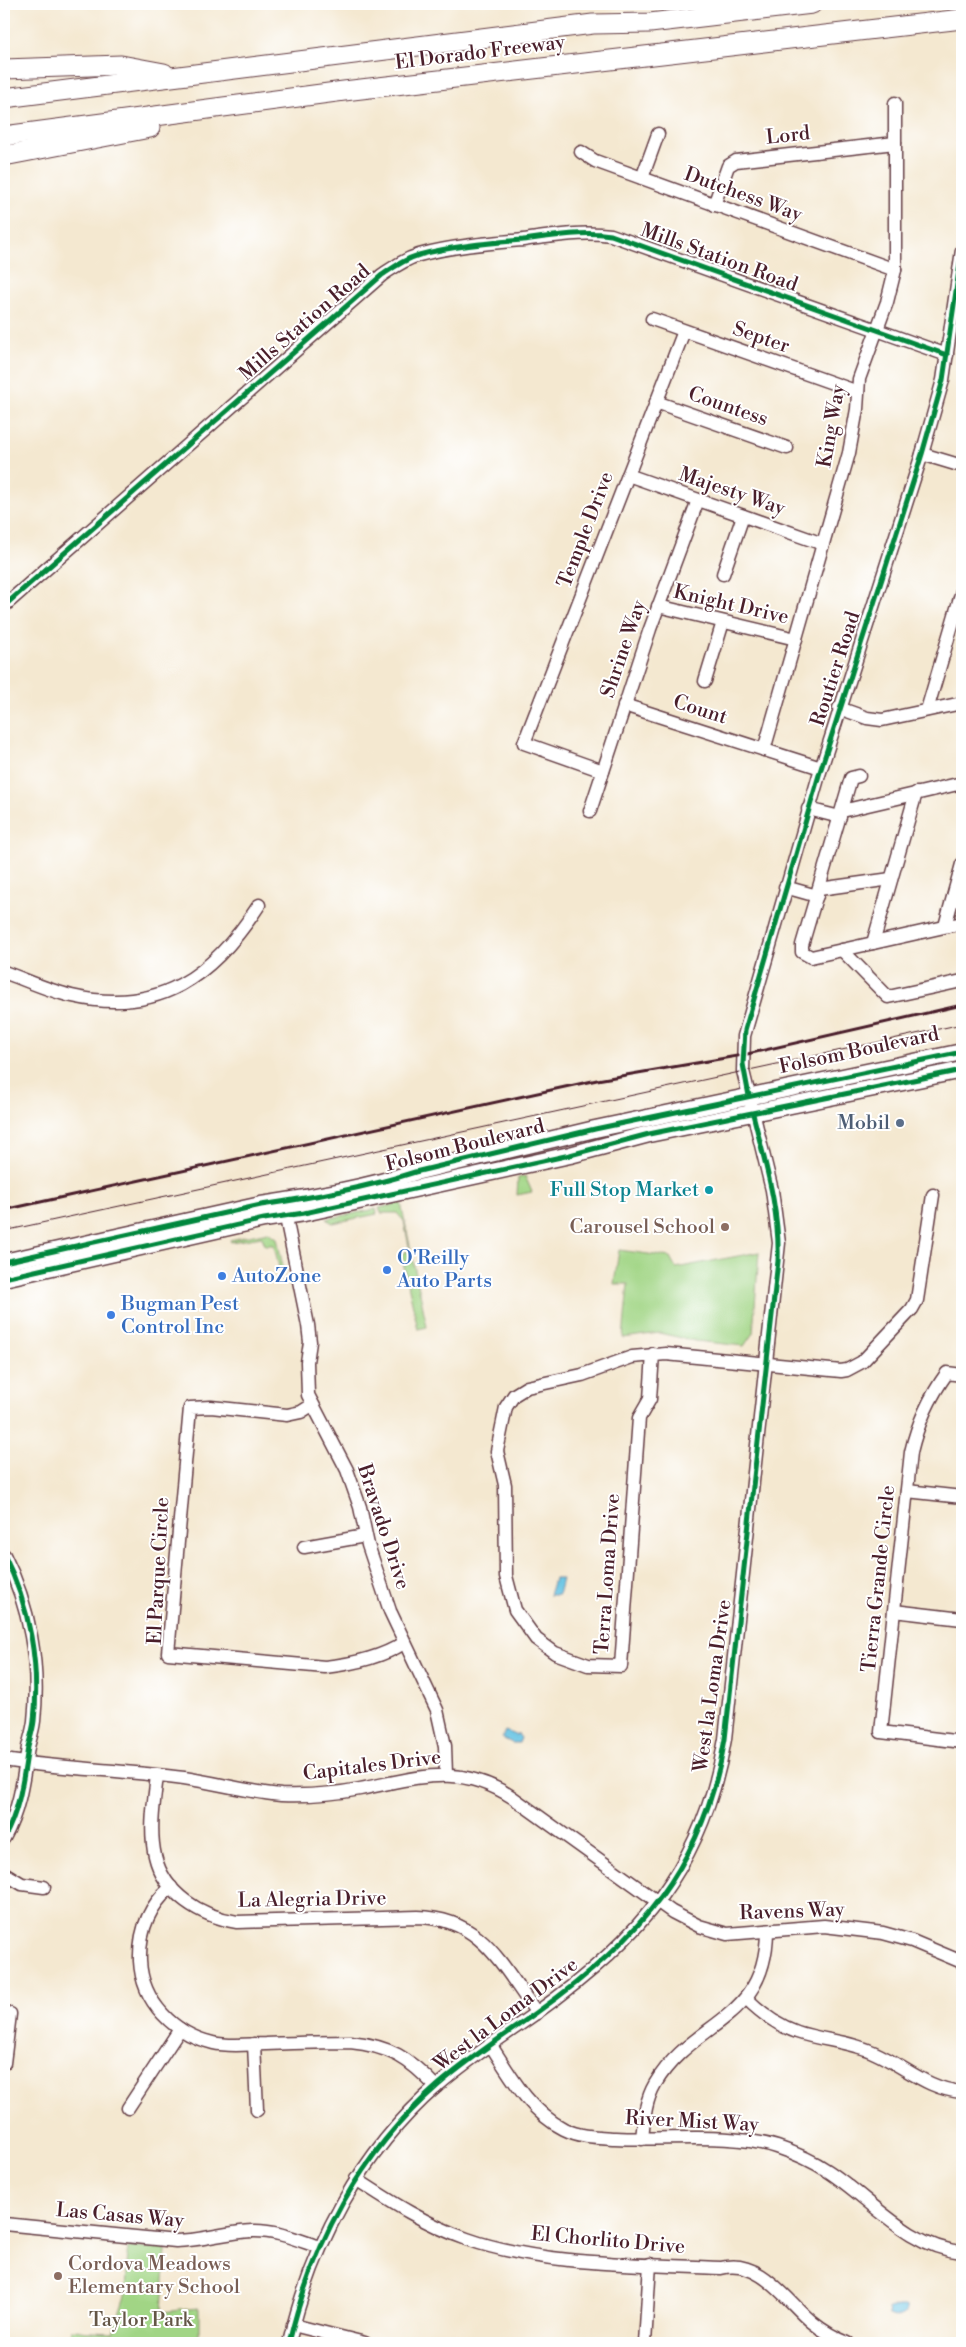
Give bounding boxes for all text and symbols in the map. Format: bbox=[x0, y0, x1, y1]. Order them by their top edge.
street label: El Dorado Freeway bbox=[394, 30, 567, 76]
street label: Lord bbox=[765, 121, 812, 151]
street label: Dutchess Way bbox=[681, 162, 806, 228]
street label: Mills Station Road bbox=[637, 218, 802, 298]
street label: Mills Station Road bbox=[234, 259, 376, 387]
street label: Septer bbox=[729, 317, 793, 360]
street label: Countess bbox=[685, 382, 771, 432]
street label: King Way bbox=[812, 382, 852, 470]
street label: Majesty Way bbox=[676, 462, 789, 522]
street label: Temple Drive bbox=[552, 468, 620, 592]
street label: Knight Drive bbox=[671, 580, 791, 630]
street label: Shrine Way bbox=[596, 597, 652, 701]
street label: Routier Road bbox=[806, 608, 867, 730]
street label: Count bbox=[670, 690, 730, 730]
street label: Folsom Boulevard bbox=[777, 1022, 942, 1080]
place label: Mobil bbox=[837, 1111, 890, 1136]
street label: Folsom Boulevard bbox=[383, 1114, 548, 1178]
marker: Mobil bbox=[894, 1117, 906, 1129]
place label: Full Stop Market bbox=[550, 1178, 699, 1203]
marker: Full Stop Market bbox=[703, 1184, 715, 1196]
place label: Carousel School bbox=[569, 1215, 715, 1240]
marker: Carousel School bbox=[719, 1221, 731, 1233]
place label: O'Reilly Auto Parts bbox=[396, 1246, 492, 1294]
place label: AutoZone bbox=[231, 1264, 321, 1289]
marker: O'Reilly Auto Parts bbox=[381, 1264, 393, 1276]
marker: AutoZone bbox=[216, 1270, 228, 1282]
place label: Bugman Pest Control Inc bbox=[120, 1292, 239, 1340]
marker: Bugman Pest Control Inc bbox=[105, 1309, 117, 1321]
street label: Bravado Drive bbox=[351, 1460, 415, 1593]
street label: Tierra Grande Circle bbox=[857, 1484, 901, 1674]
street label: Terra Loma Drive bbox=[590, 1493, 626, 1655]
street label: El Parque Circle bbox=[143, 1497, 175, 1645]
street label: West la Loma Drive bbox=[688, 1598, 738, 1775]
street label: Capitales Drive bbox=[301, 1745, 443, 1787]
street label: La Alegria Drive bbox=[237, 1886, 387, 1914]
street label: Ravens Way bbox=[739, 1898, 845, 1926]
street label: West la Loma Drive bbox=[428, 1953, 583, 2078]
street label: River Mist Way bbox=[625, 2106, 760, 2138]
street label: Las Casas Way bbox=[55, 2198, 185, 2234]
street label: El Chorlito Drive bbox=[530, 2222, 686, 2260]
place label: Cordova Meadows Elementary School bbox=[68, 2252, 240, 2300]
marker: Cordova Meadows Elementary School bbox=[52, 2270, 64, 2282]
park label: Taylor Park bbox=[89, 2308, 195, 2333]

